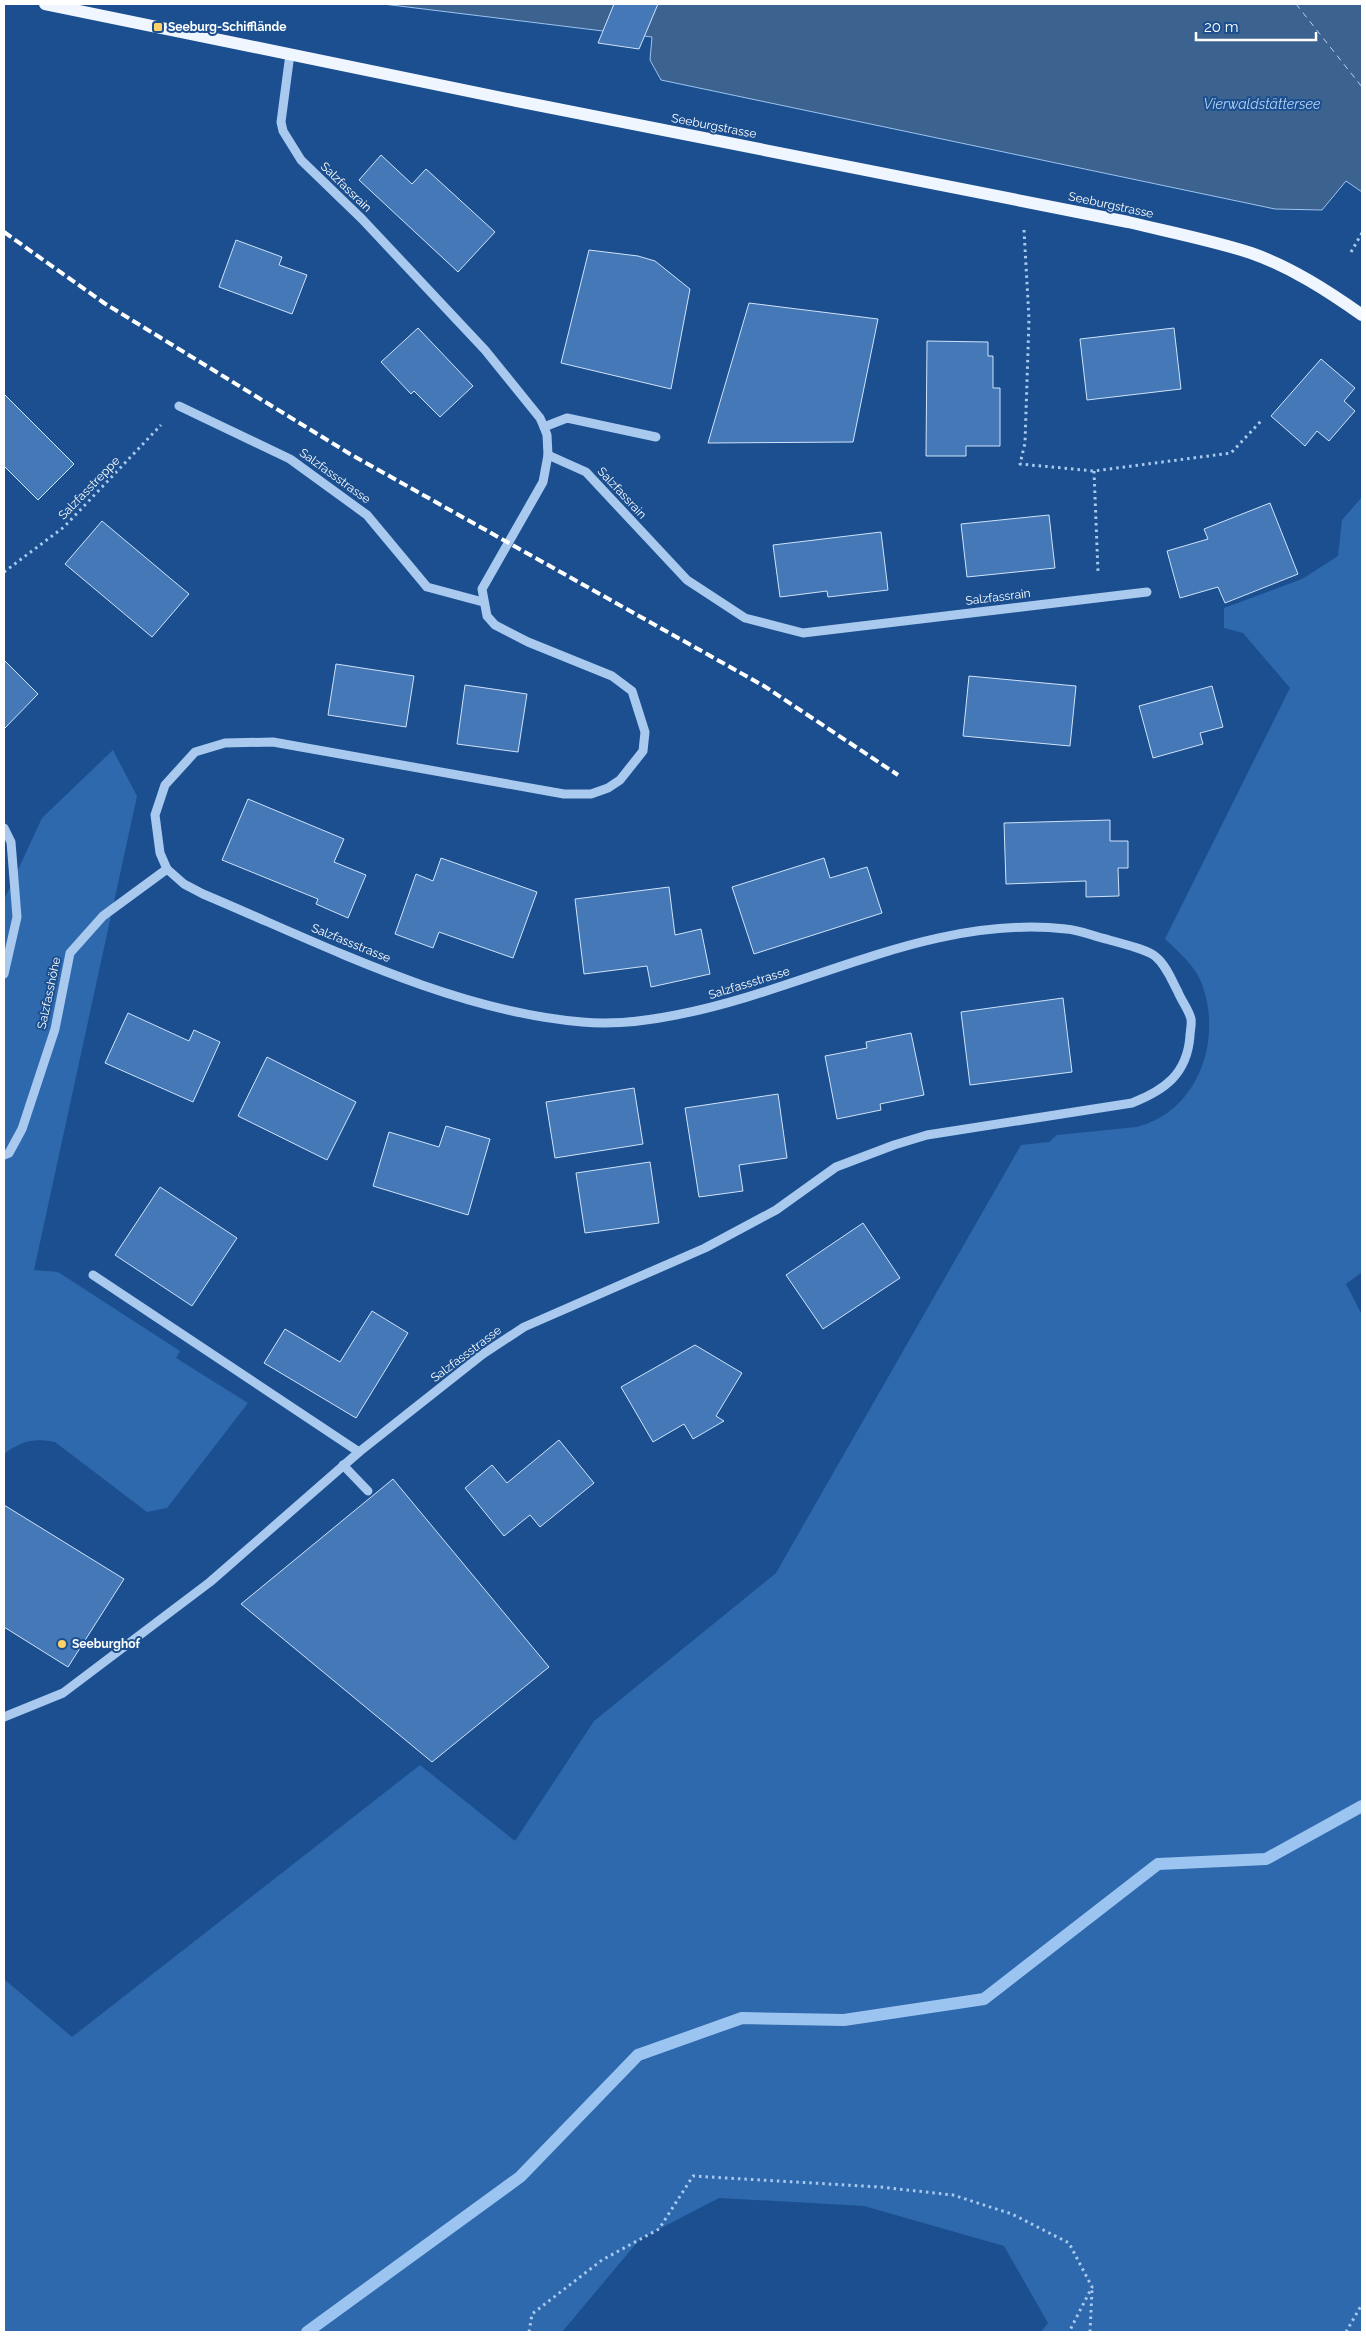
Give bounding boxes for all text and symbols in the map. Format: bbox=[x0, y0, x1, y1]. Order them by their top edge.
scale bar bbox=[1196, 10, 1316, 42]
text: 20 m bbox=[1204, 18, 1239, 36]
place label: Seeburg-Schifflände bbox=[168, 20, 287, 34]
marker: Seeburg-Schifflände bbox=[152, 21, 164, 33]
water label: Vierwaldstättersee bbox=[1203, 96, 1321, 112]
street label: Seeburgstrasse bbox=[670, 111, 758, 141]
street label: Salzfassrain bbox=[318, 159, 374, 215]
street label: Seeburgstrasse bbox=[1067, 189, 1155, 221]
street label: Salzfassstrasse bbox=[297, 446, 373, 506]
street label: Salzfasstreppe bbox=[55, 454, 123, 522]
street label: Salzfassrain bbox=[595, 464, 649, 522]
street label: Salzfassrain bbox=[965, 586, 1031, 608]
street label: Salzfassstrasse bbox=[309, 921, 393, 965]
street label: Salzfasshöhe bbox=[35, 956, 63, 1030]
street label: Salzfassstrasse bbox=[707, 964, 791, 1002]
street label: Salzfassstrasse bbox=[428, 1323, 504, 1385]
place label: Seeburghof bbox=[72, 1637, 140, 1651]
marker: Seeburghof bbox=[56, 1638, 68, 1650]

